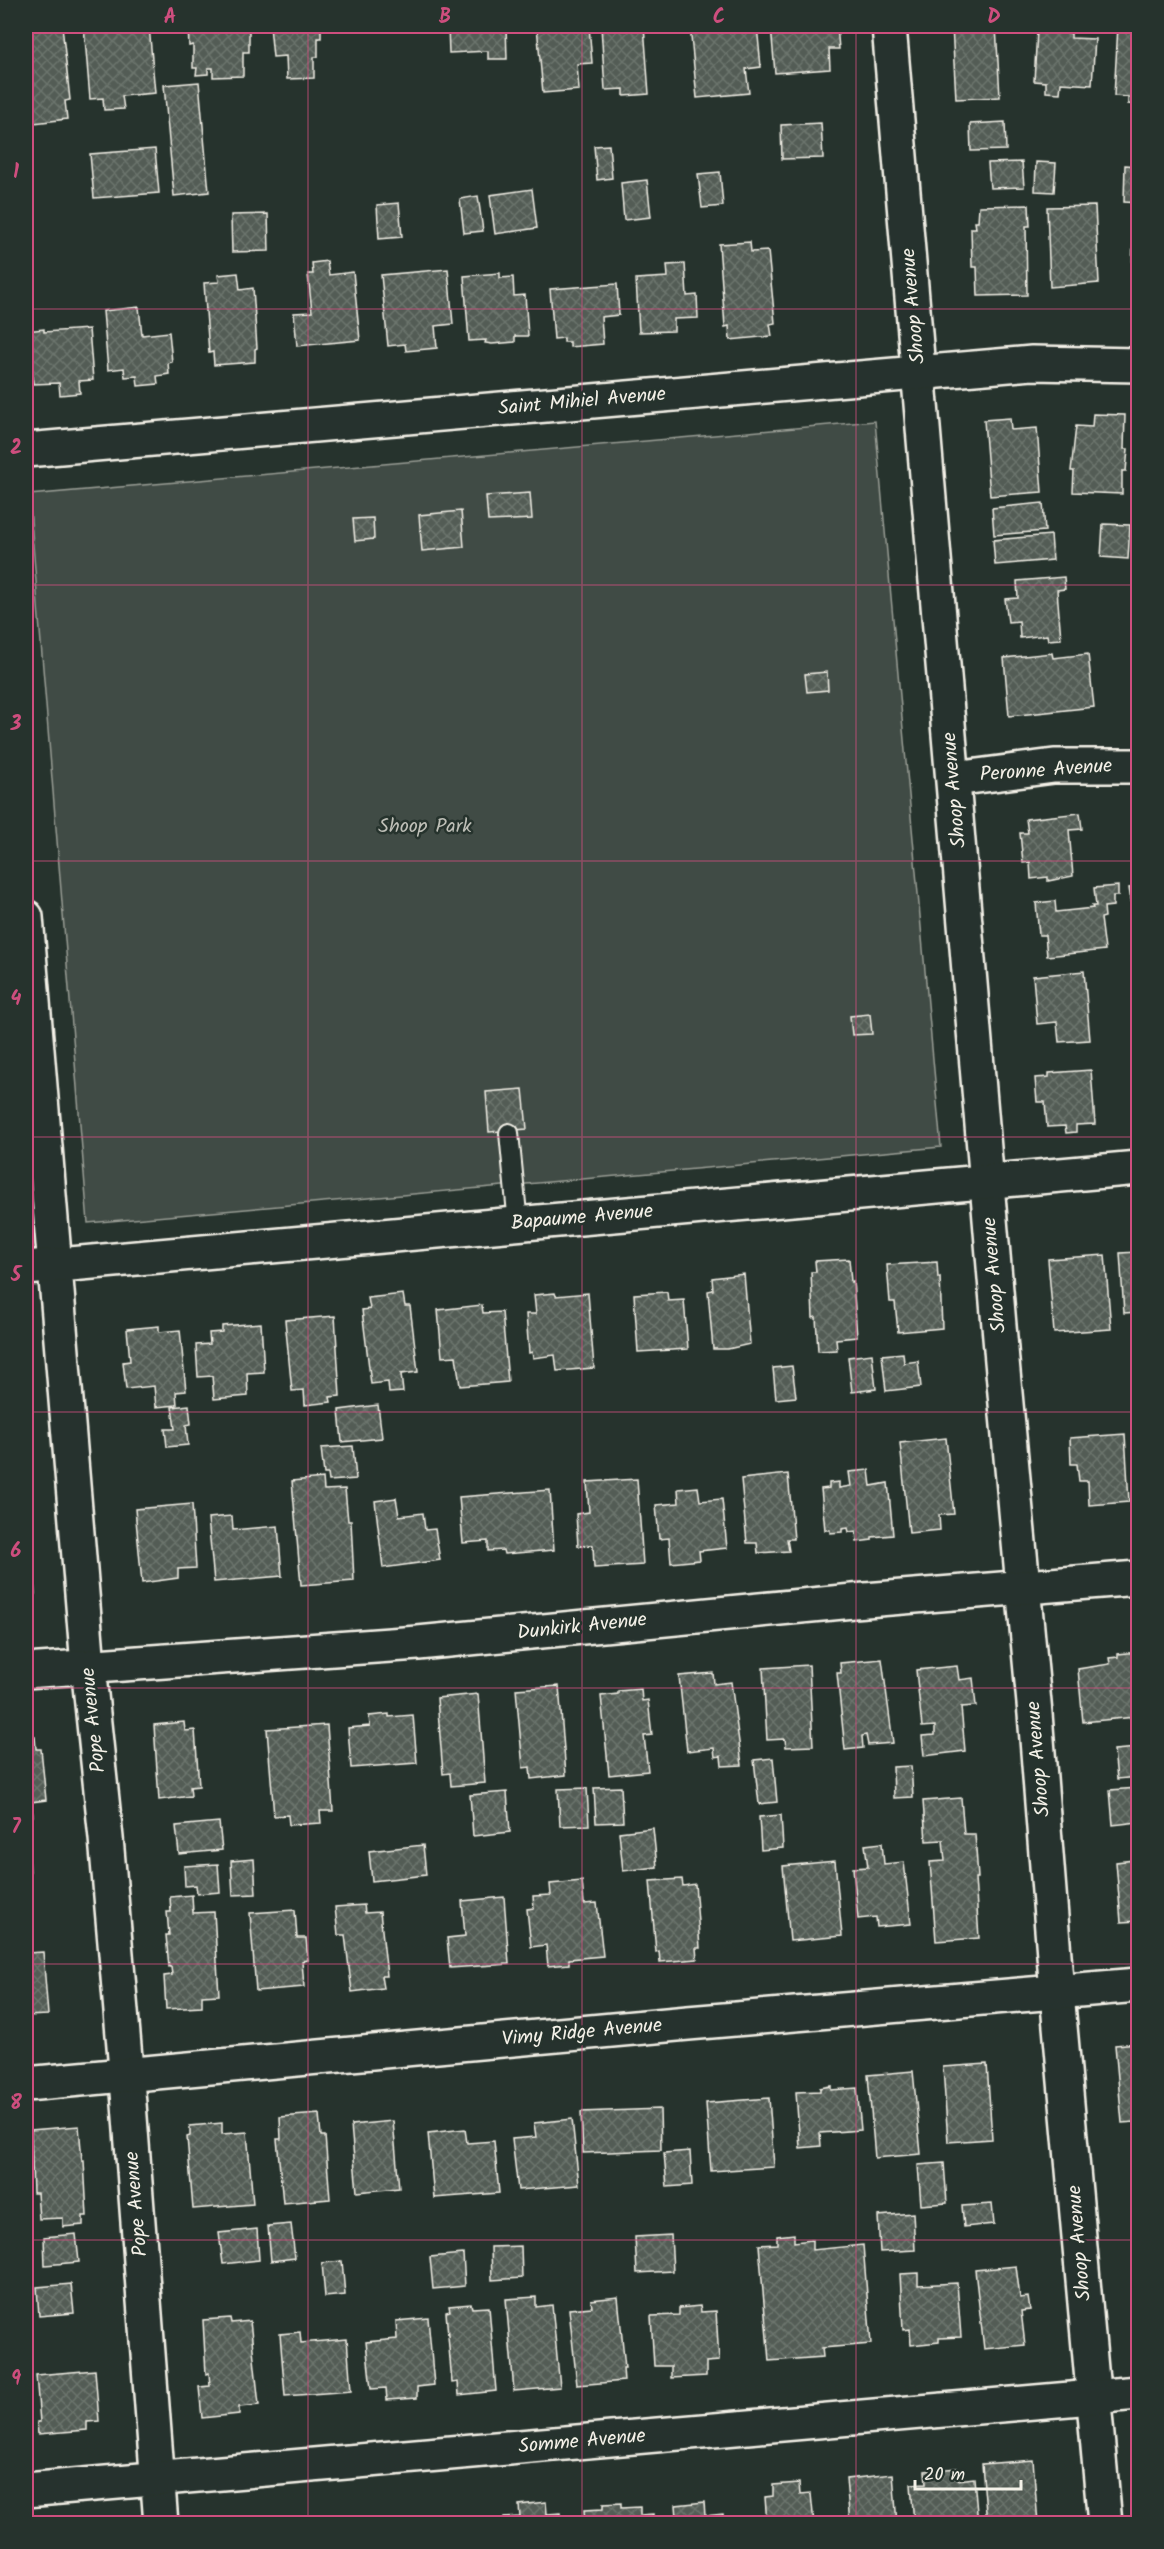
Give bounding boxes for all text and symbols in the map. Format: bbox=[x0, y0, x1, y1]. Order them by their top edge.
text: A bbox=[164, 2, 176, 34]
text: B bbox=[439, 2, 451, 34]
text: C bbox=[713, 2, 725, 34]
text: D bbox=[987, 2, 1001, 34]
text: 1 bbox=[13, 157, 19, 189]
street label: Shoop Avenue bbox=[893, 247, 935, 365]
street label: Saint Mihiel Avenue bbox=[497, 379, 667, 425]
text: 2 bbox=[10, 433, 22, 465]
text: 3 bbox=[10, 709, 22, 741]
street label: Shoop Avenue bbox=[934, 731, 976, 849]
street label: Peronne Avenue bbox=[979, 750, 1113, 792]
park label: Shoop Park bbox=[378, 811, 472, 843]
text: 4 bbox=[11, 984, 22, 1016]
street label: Bapaume Avenue bbox=[510, 1196, 654, 1240]
street label: Shoop Avenue bbox=[974, 1216, 1016, 1334]
text: 5 bbox=[10, 1260, 23, 1292]
text: 6 bbox=[11, 1536, 22, 1568]
street label: Dunkirk Avenue bbox=[516, 1604, 648, 1650]
street label: Pope Avenue bbox=[73, 1666, 115, 1774]
street label: Shoop Avenue bbox=[1018, 1700, 1060, 1818]
text: 7 bbox=[11, 1812, 21, 1844]
street label: Vimy Ridge Avenue bbox=[501, 2010, 663, 2056]
text: 8 bbox=[10, 2088, 22, 2120]
street label: Pope Avenue bbox=[116, 2150, 158, 2258]
street label: Shoop Avenue bbox=[1059, 2184, 1101, 2302]
text: 9 bbox=[11, 2364, 21, 2396]
street label: Somme Avenue bbox=[517, 2421, 647, 2463]
scale bar bbox=[915, 2453, 1022, 2491]
text: 20 m bbox=[924, 2461, 965, 2490]

